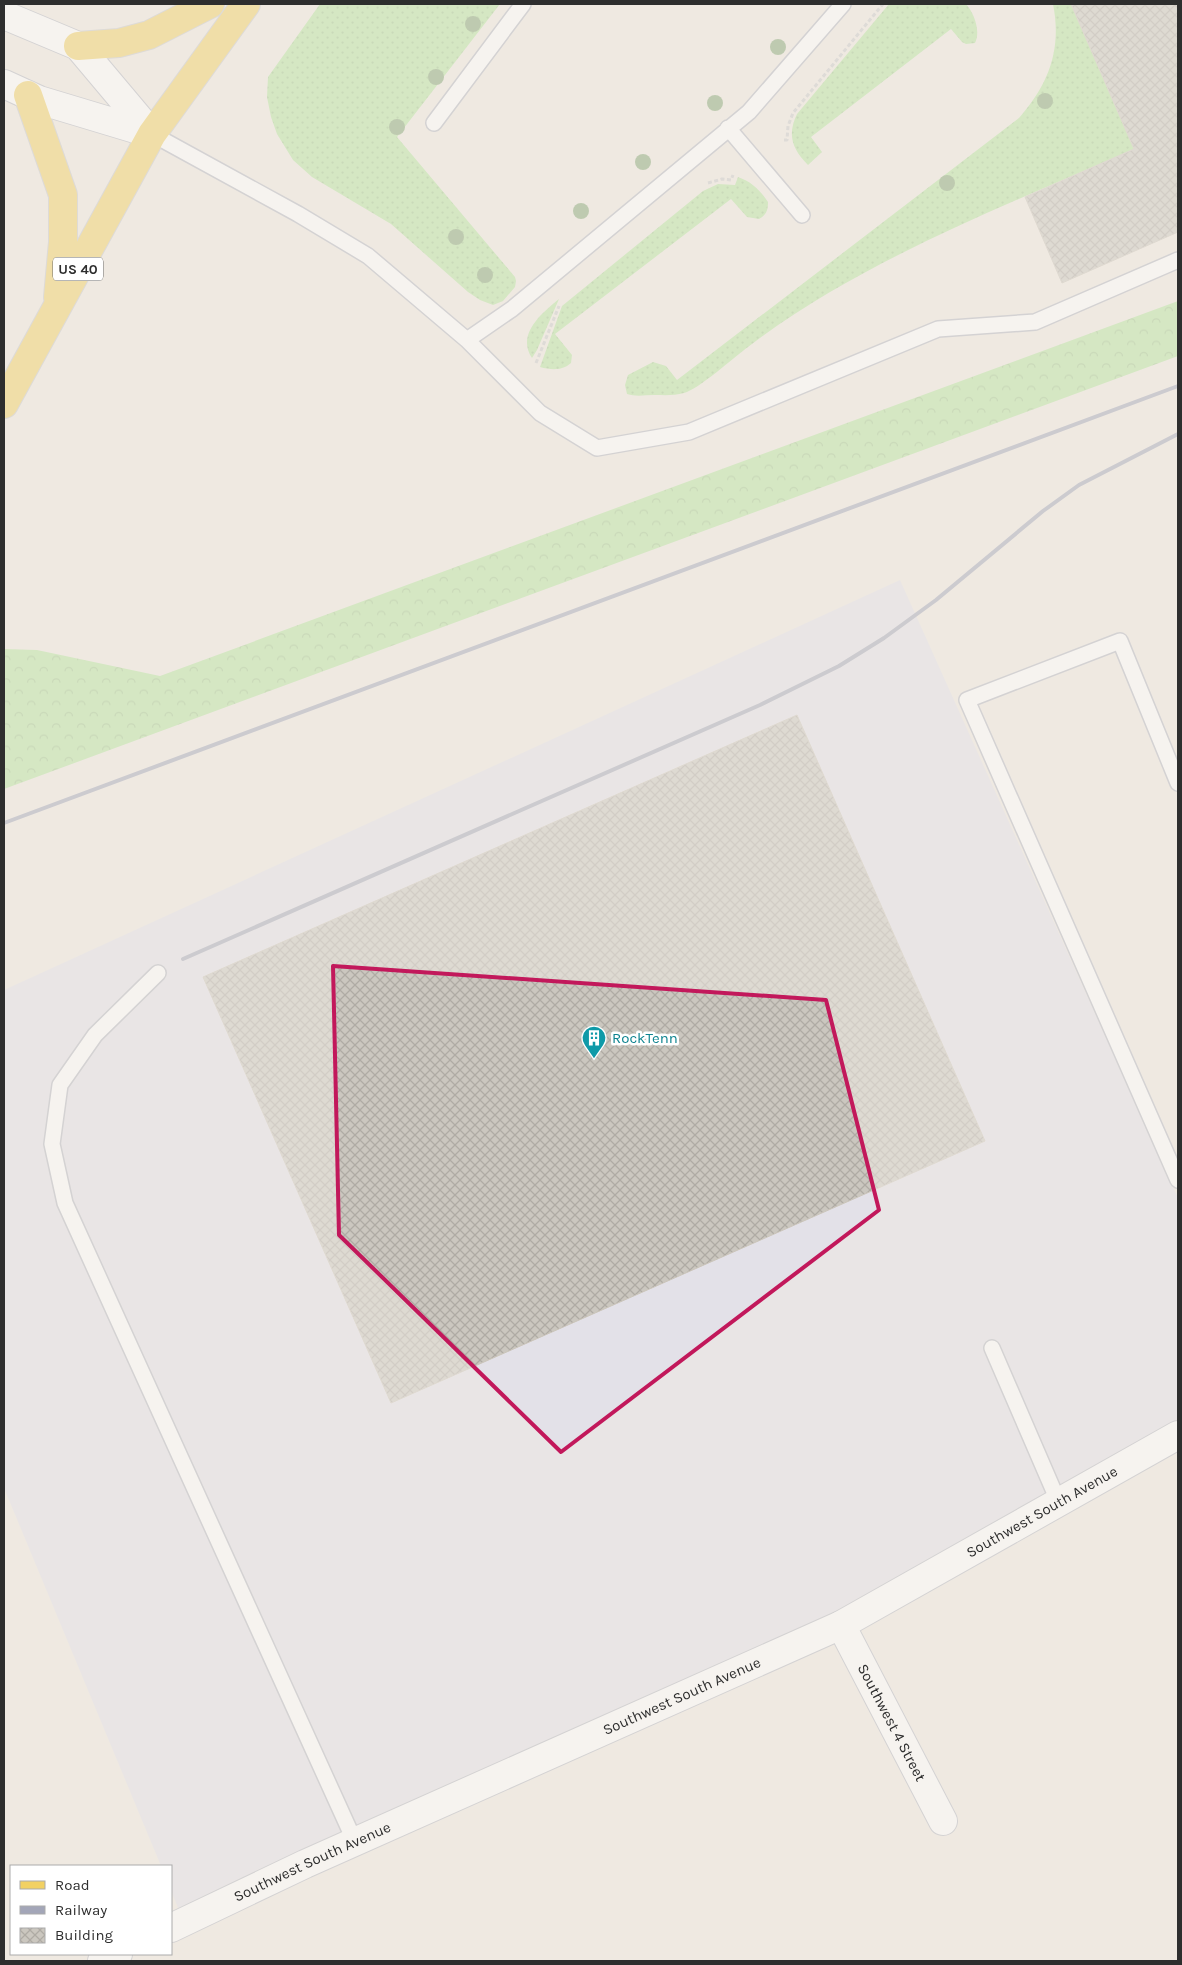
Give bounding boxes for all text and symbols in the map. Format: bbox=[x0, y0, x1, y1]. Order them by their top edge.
road number: US 40 bbox=[53, 258, 103, 280]
building icon: RockTenn bbox=[581, 1025, 607, 1059]
place label: RockTenn bbox=[612, 1029, 678, 1047]
street label: Southwest South Avenue bbox=[963, 1462, 1121, 1562]
street label: Southwest South Avenue bbox=[600, 1653, 763, 1739]
street label: Southwest 4 Street bbox=[854, 1661, 930, 1785]
street label: Southwest South Avenue bbox=[231, 1818, 394, 1906]
legend bbox=[10, 1865, 172, 1955]
text: Road bbox=[55, 1876, 90, 1894]
text: Railway bbox=[55, 1901, 107, 1919]
text: Building bbox=[55, 1926, 113, 1944]

